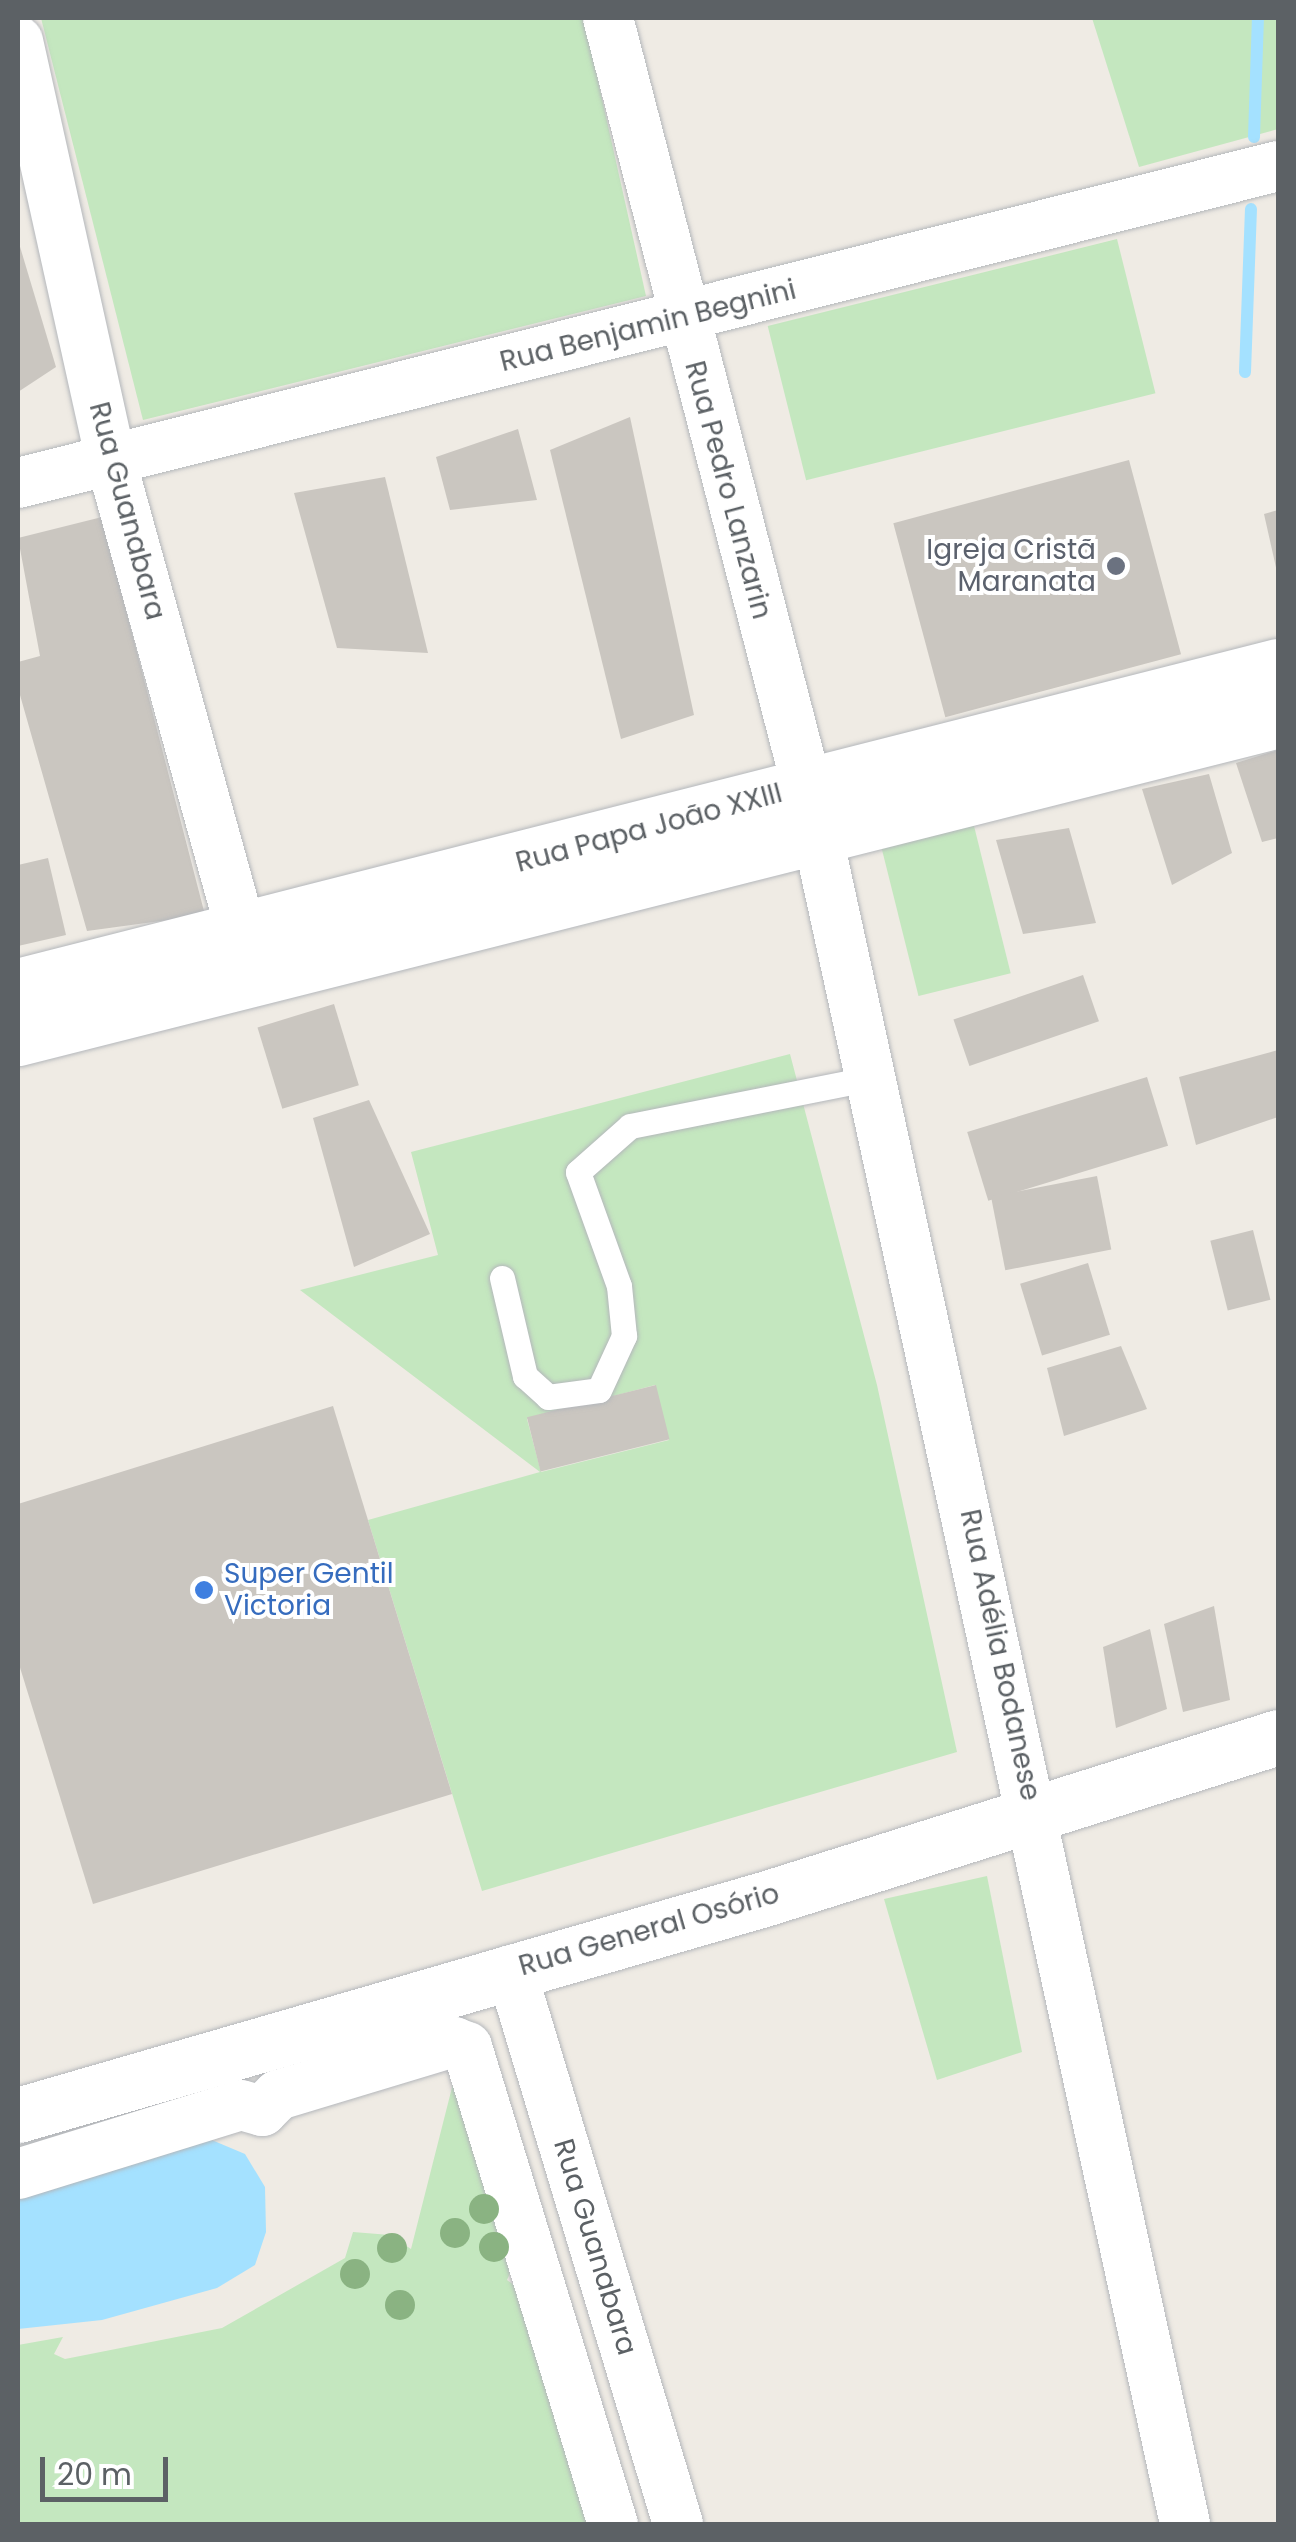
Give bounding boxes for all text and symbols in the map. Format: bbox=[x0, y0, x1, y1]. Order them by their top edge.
street label: Rua Benjamin Begnini bbox=[497, 273, 799, 379]
street label: Rua Pedro Lanzarin bbox=[677, 357, 779, 623]
street label: Rua Guanabara bbox=[82, 398, 172, 624]
place label: Igreja Cristã Maranata bbox=[926, 533, 1096, 599]
marker: Igreja Cristã Maranata bbox=[1105, 555, 1127, 577]
street label: Rua Papa João XXIII bbox=[512, 776, 786, 880]
street label: Rua Adélia Bodanese bbox=[953, 1506, 1047, 1804]
place label: Super Gentil Victoria bbox=[224, 1557, 394, 1623]
marker: Super Gentil Victoria bbox=[193, 1579, 215, 1601]
street label: Rua General Osório bbox=[515, 1877, 783, 1983]
street label: Rua Guanabara bbox=[546, 2135, 644, 2359]
scale bar bbox=[45, 2437, 172, 2499]
text: 20 m bbox=[57, 2453, 132, 2496]

